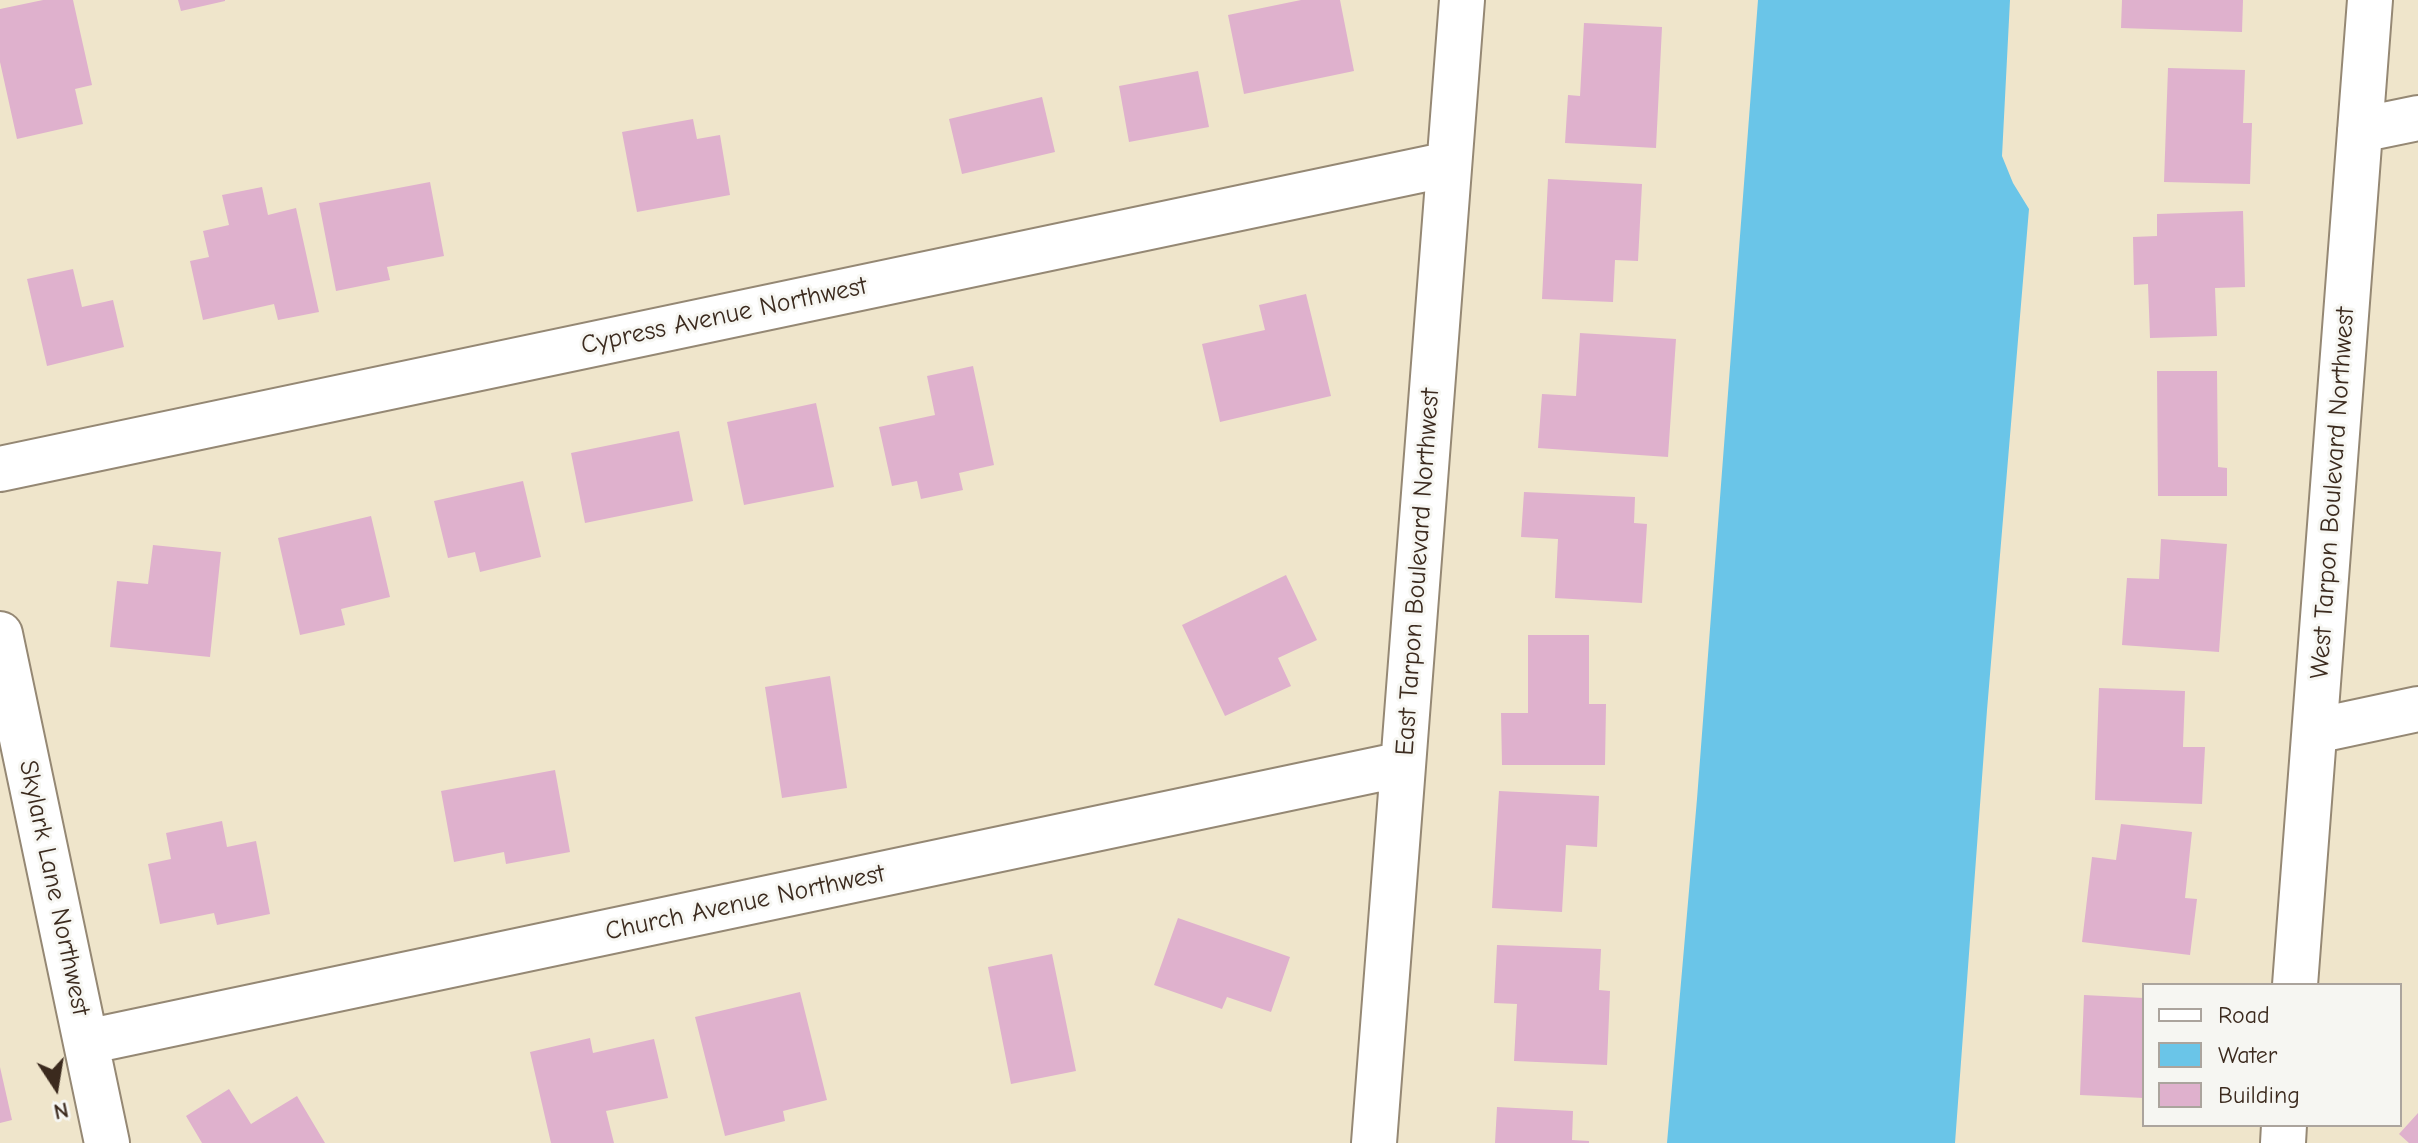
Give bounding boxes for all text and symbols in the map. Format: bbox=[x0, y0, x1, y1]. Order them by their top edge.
street label: Cypress Avenue Northwest bbox=[578, 270, 870, 362]
street label: West Tarpon Boulevard Northwest bbox=[2304, 306, 2362, 680]
street label: East Tarpon Boulevard Northwest bbox=[1390, 387, 1446, 757]
street label: Skylark Lane Northwest bbox=[12, 757, 96, 1019]
street label: Church Avenue Northwest bbox=[603, 858, 887, 948]
legend bbox=[2142, 983, 2402, 1127]
text: Road bbox=[2218, 1001, 2270, 1029]
text: Water bbox=[2218, 1041, 2277, 1069]
north arrow bbox=[16, 1047, 96, 1127]
text: Building bbox=[2218, 1081, 2300, 1109]
text: N bbox=[51, 1096, 71, 1125]

